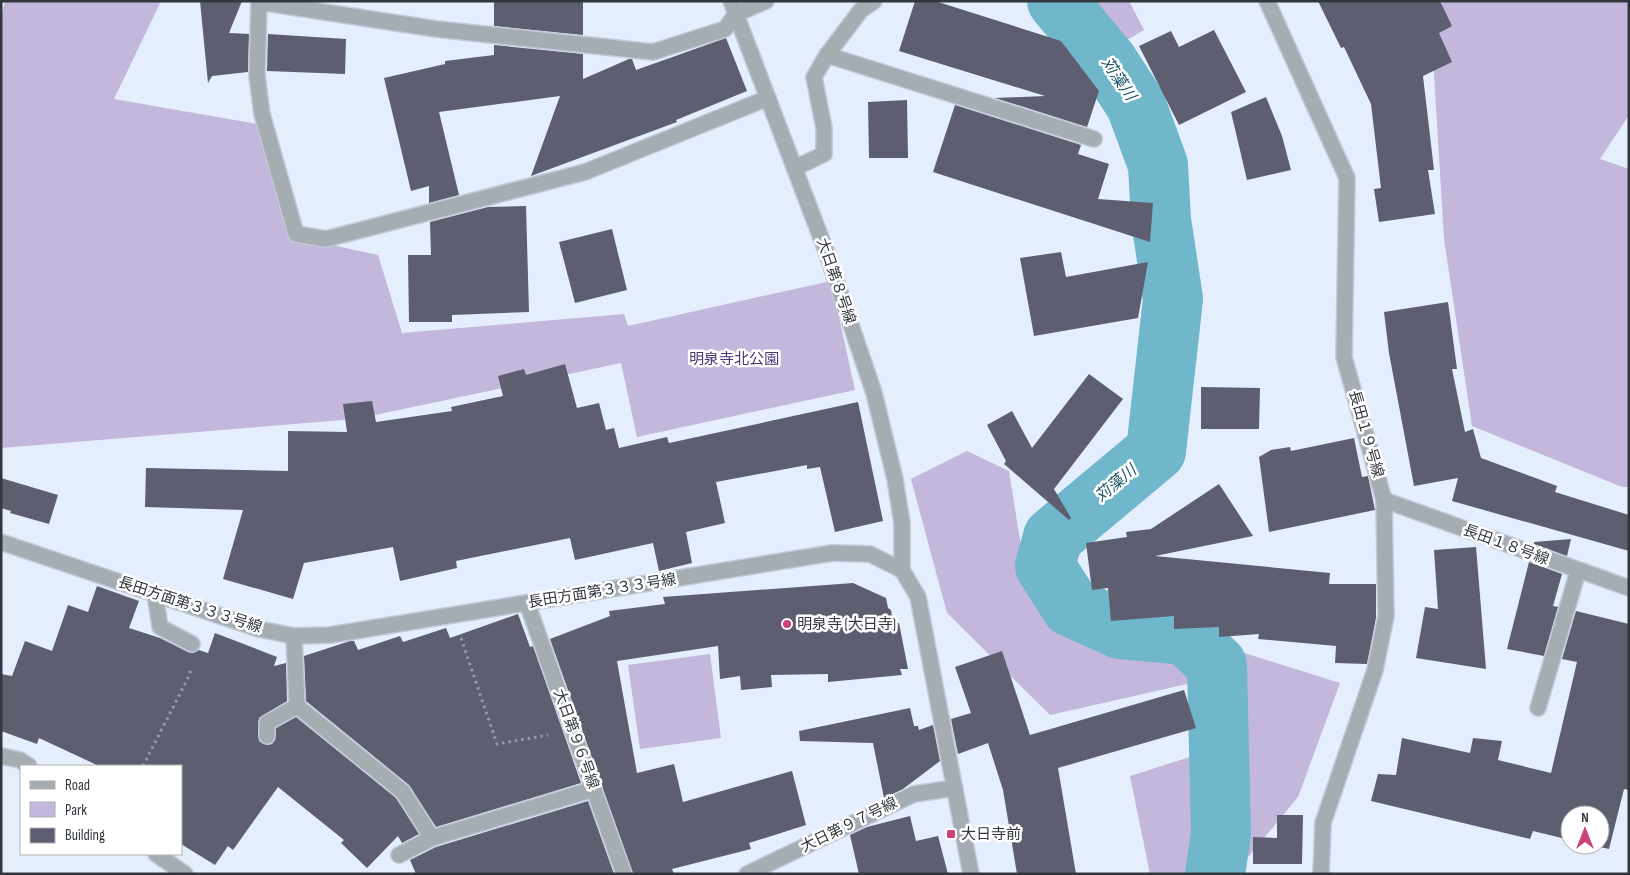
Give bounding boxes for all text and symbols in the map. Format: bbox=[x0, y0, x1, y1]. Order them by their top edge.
water label: 苅藻川 bbox=[1097, 54, 1140, 106]
street label: 大日第８号線 bbox=[812, 235, 860, 327]
park label: 明泉寺北公園 bbox=[689, 350, 779, 369]
street label: 長田１９号線 bbox=[1344, 388, 1388, 480]
water label: 苅藻川 bbox=[1092, 460, 1142, 507]
street label: 長田１８号線 bbox=[1460, 521, 1552, 569]
street label: 長田方面第３３３号線 bbox=[526, 570, 678, 612]
street label: 長田方面第３３３号線 bbox=[116, 573, 264, 637]
place label: 明泉寺 (大日寺) bbox=[797, 615, 896, 634]
marker: 明泉寺 (大日寺) bbox=[781, 618, 793, 630]
street label: 大日第９６号線 bbox=[549, 686, 603, 792]
legend bbox=[20, 765, 182, 855]
text: Road bbox=[65, 776, 90, 795]
street label: 大日第９７号線 bbox=[798, 793, 900, 857]
text: Park bbox=[65, 801, 87, 820]
north arrow bbox=[1560, 805, 1610, 855]
text: N bbox=[1581, 809, 1589, 826]
place label: 大日寺前 bbox=[961, 825, 1021, 844]
text: Building bbox=[65, 826, 105, 845]
marker: 大日寺前 bbox=[945, 828, 957, 840]

